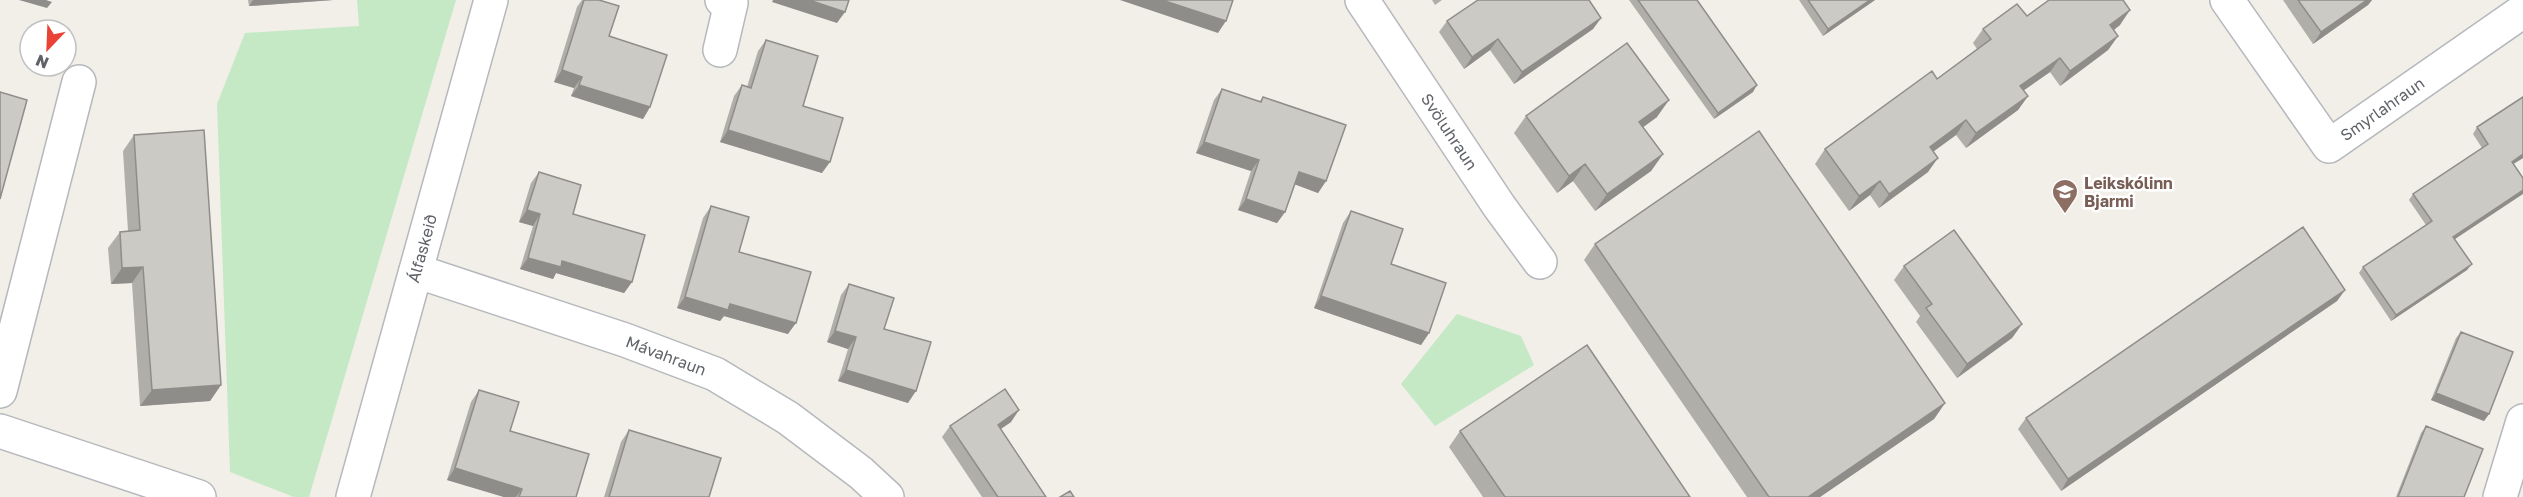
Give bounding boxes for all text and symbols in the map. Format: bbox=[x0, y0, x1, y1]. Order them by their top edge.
north arrow bbox=[18, 18, 78, 78]
text: N bbox=[33, 50, 52, 73]
street label: Smyrlahraun bbox=[2336, 73, 2428, 145]
street label: Svöluhraun bbox=[1417, 90, 1482, 174]
place label: Leikskólinn Bjarmi bbox=[2084, 173, 2173, 211]
school or university icon: Leikskólinn Bjarmi bbox=[2050, 177, 2080, 215]
street label: Álfaskeið bbox=[403, 212, 441, 285]
street label: Mávahraun bbox=[623, 331, 709, 380]

